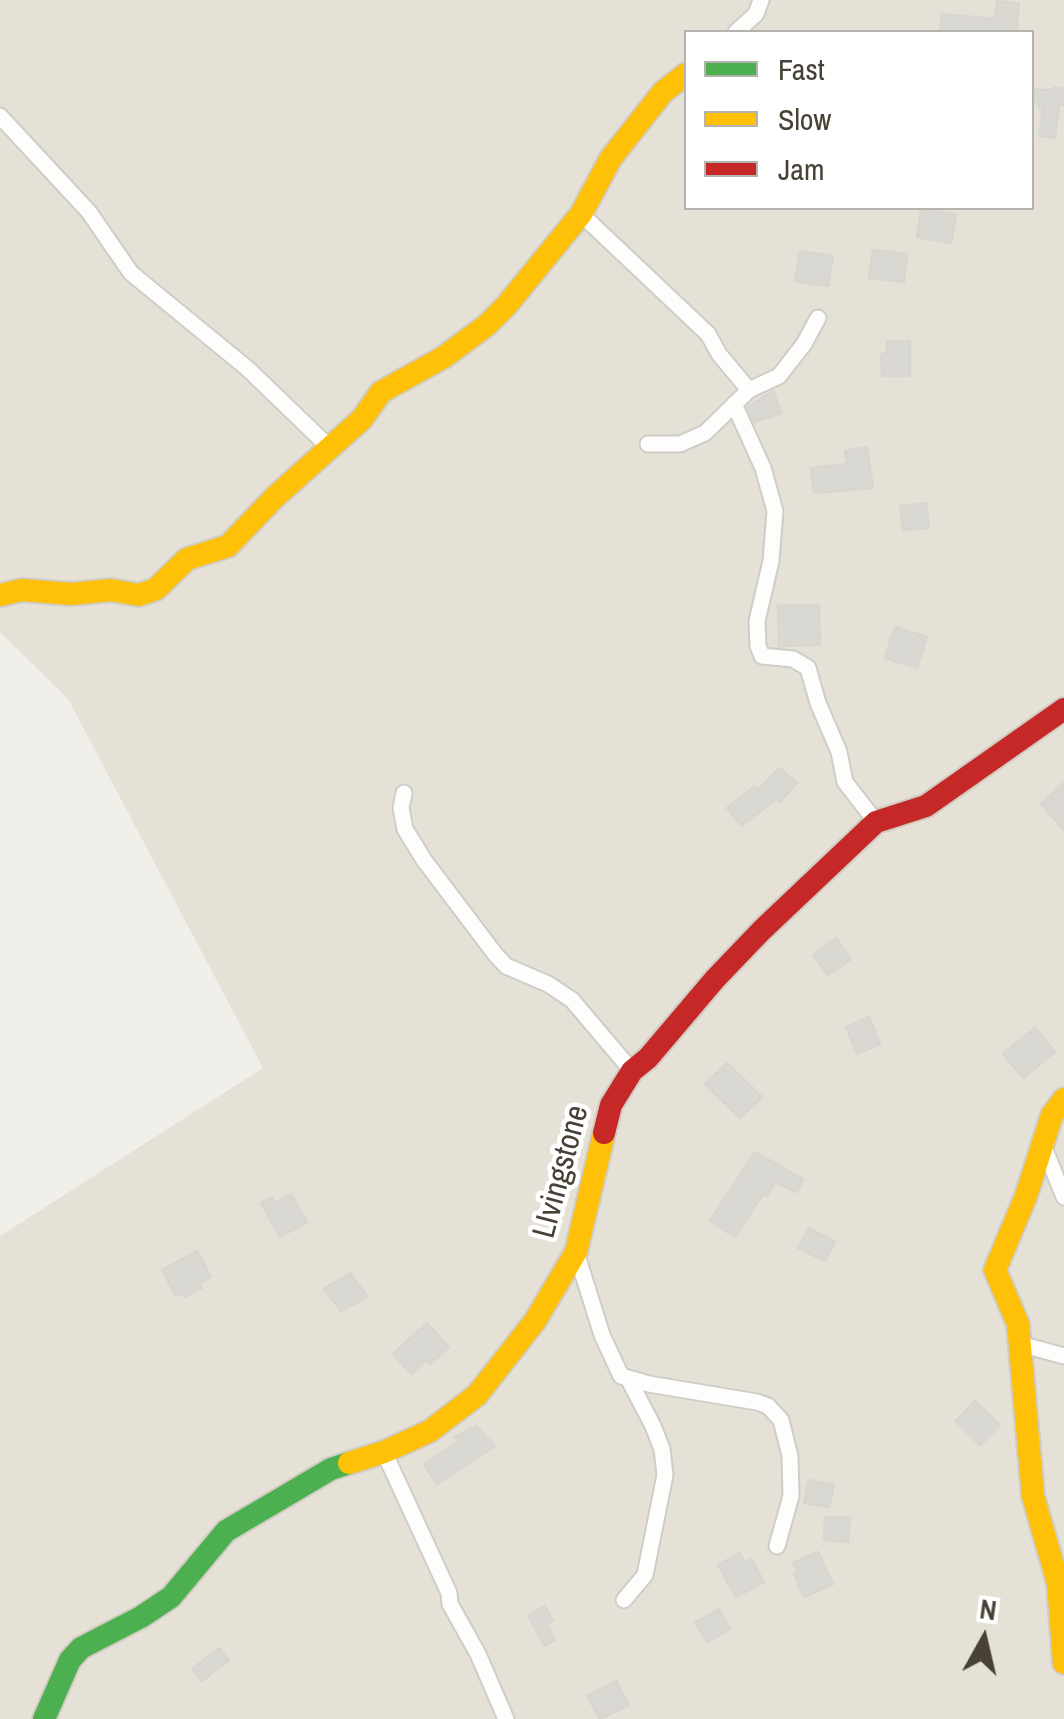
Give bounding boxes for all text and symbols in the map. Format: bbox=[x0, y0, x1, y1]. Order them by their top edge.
legend bbox=[684, 30, 1034, 210]
text: Fast bbox=[778, 49, 825, 89]
text: Slow bbox=[778, 99, 831, 139]
text: Jam bbox=[778, 149, 824, 189]
street label: LIvingstone bbox=[526, 1102, 598, 1242]
north arrow bbox=[934, 1589, 1034, 1689]
text: N bbox=[977, 1589, 999, 1629]

